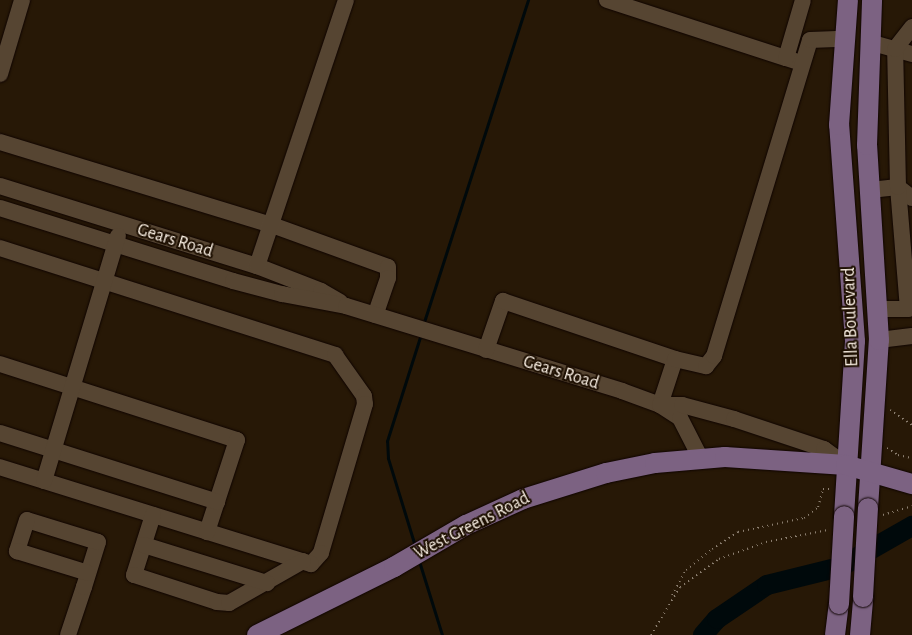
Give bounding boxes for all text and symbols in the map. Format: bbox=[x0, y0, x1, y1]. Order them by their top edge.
street label: Gears Road bbox=[134, 219, 216, 263]
street label: Ella Boulevard bbox=[838, 267, 864, 367]
street label: Gears Road bbox=[520, 351, 602, 395]
street label: West Greens Road bbox=[411, 488, 533, 564]

